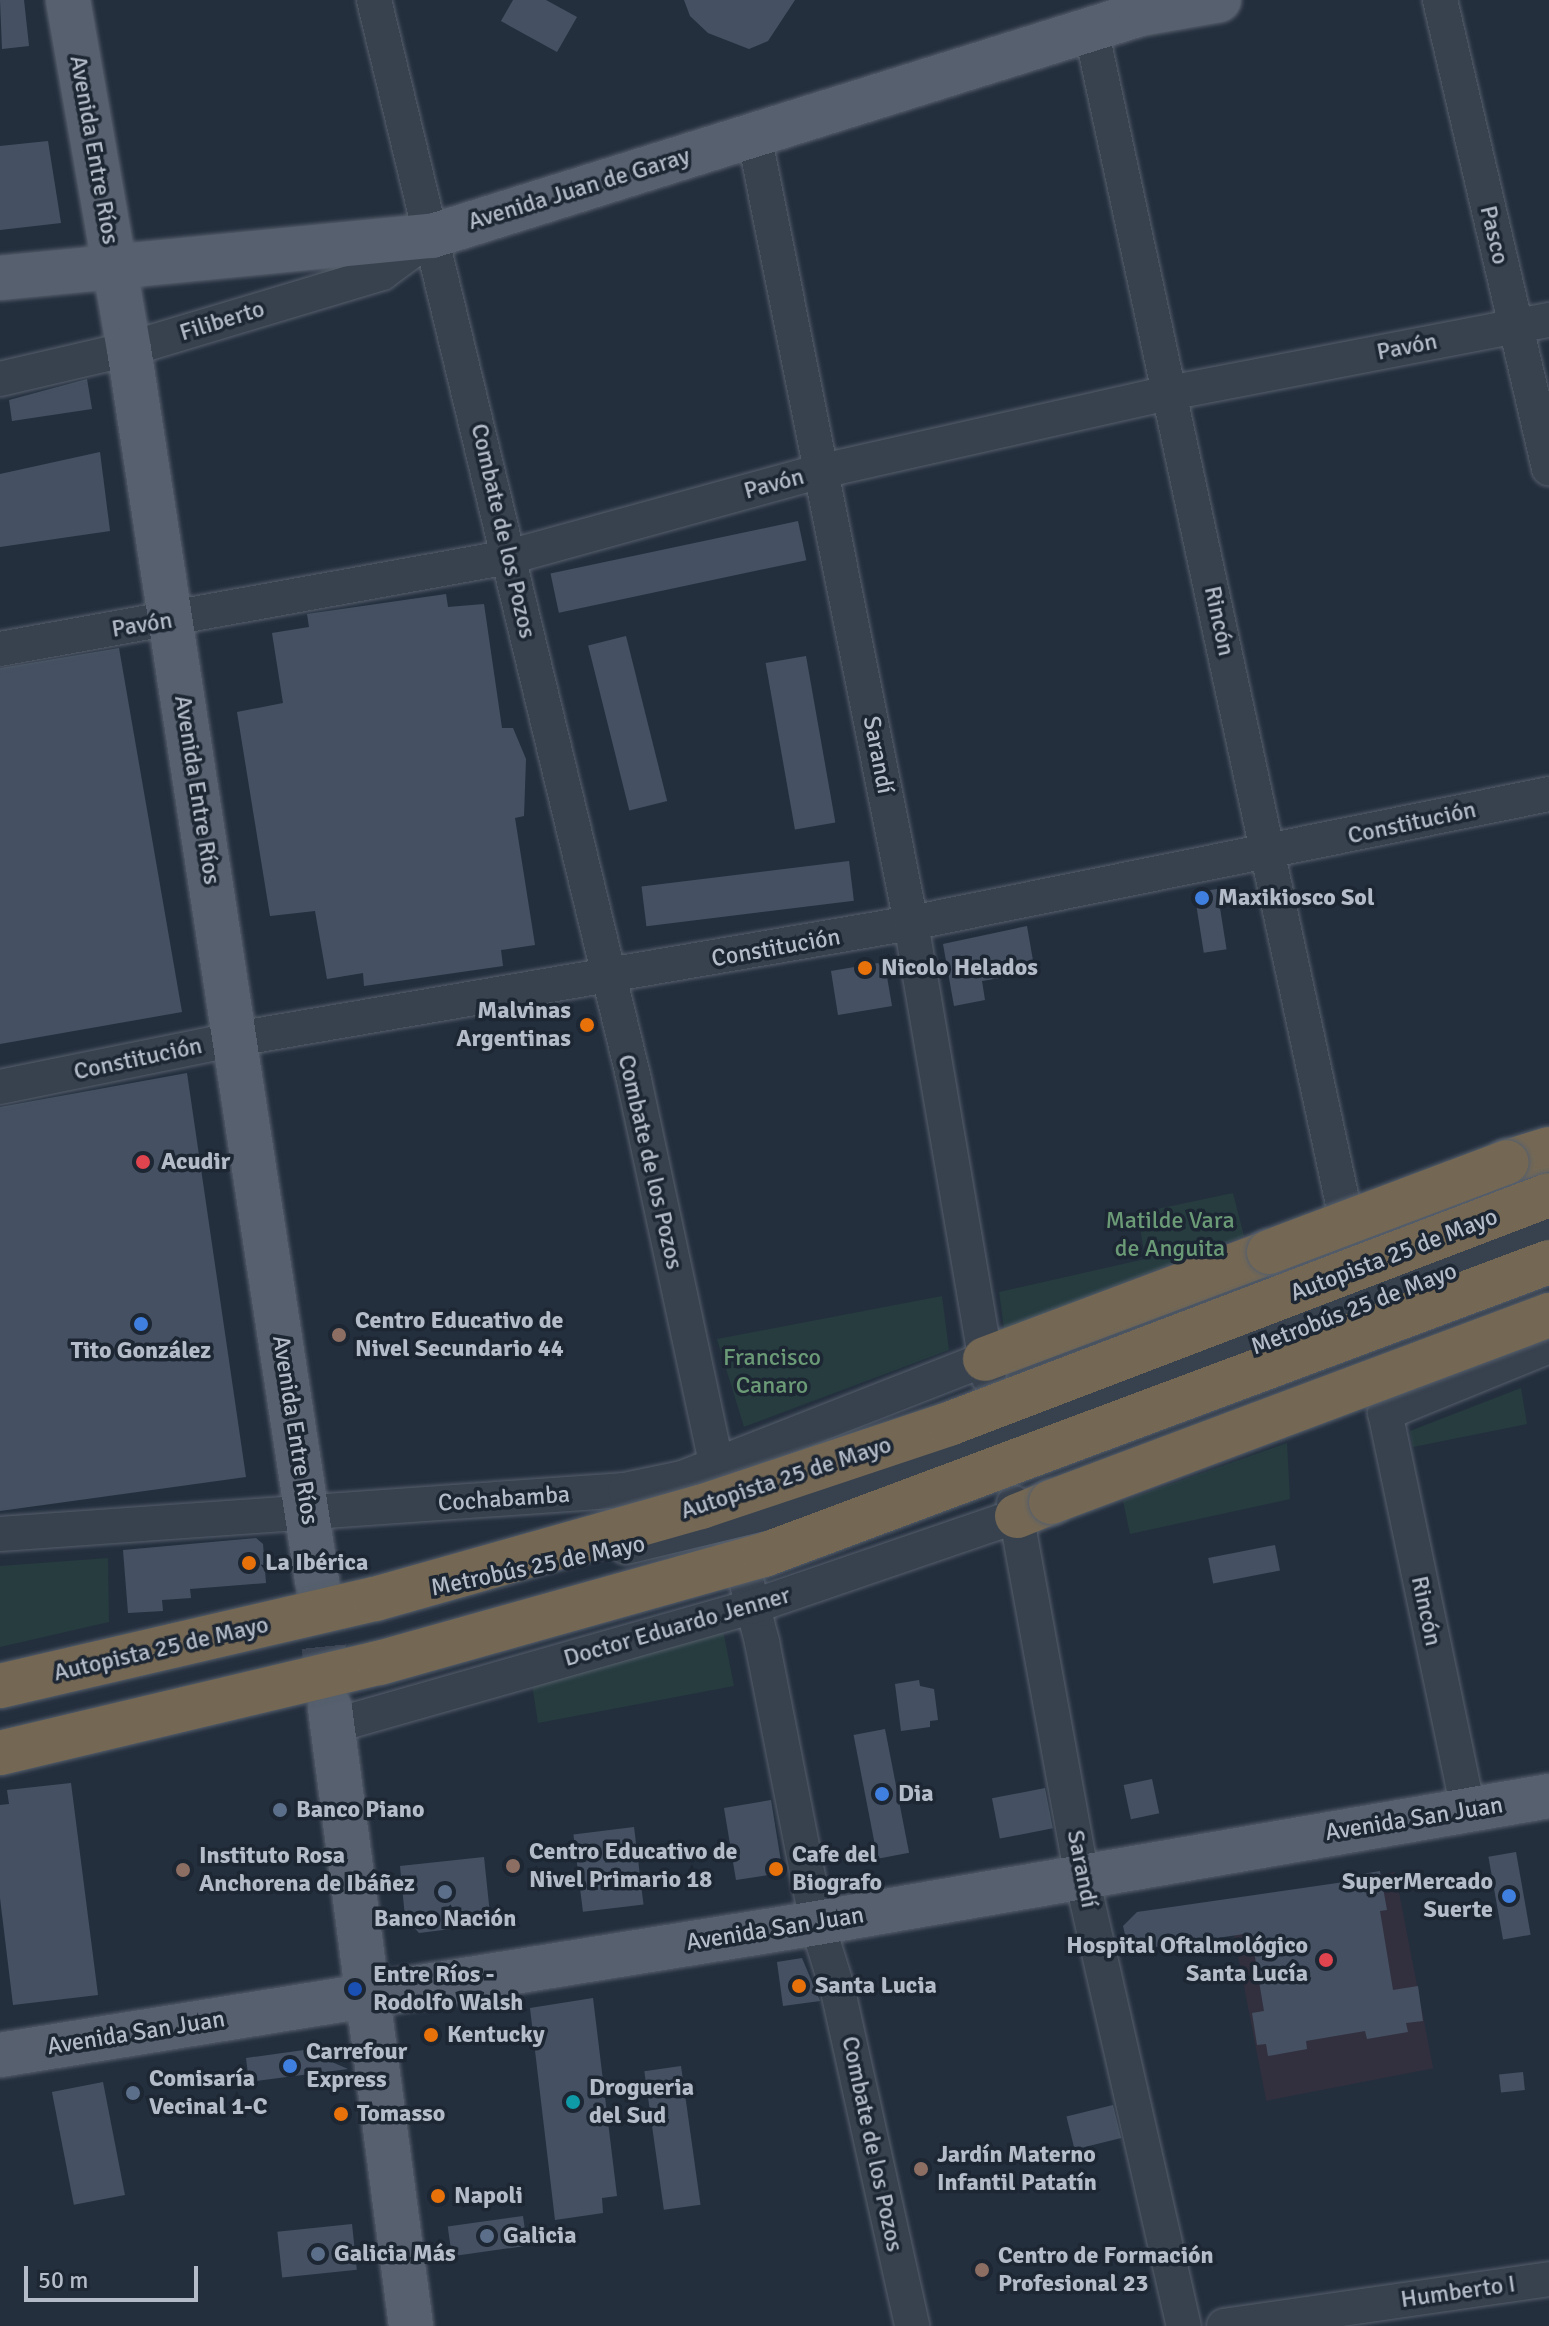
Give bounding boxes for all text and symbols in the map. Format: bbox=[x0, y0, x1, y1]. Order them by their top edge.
street label: Avenida Entre Ríos bbox=[63, 53, 125, 247]
street label: Avenida Juan de Garay bbox=[465, 142, 693, 236]
street label: Pasco bbox=[1473, 203, 1515, 267]
street label: Filiberto bbox=[176, 294, 268, 348]
street label: Pavón bbox=[1374, 327, 1440, 367]
street label: Combate de los Pozos bbox=[464, 421, 542, 641]
street label: Pavón bbox=[741, 462, 807, 506]
street label: Rincón bbox=[1198, 583, 1240, 659]
street label: Pavón bbox=[110, 606, 174, 644]
street label: Avenida Entre Ríos bbox=[168, 693, 226, 887]
street label: Sarandí bbox=[856, 714, 900, 796]
street label: Constitución bbox=[1345, 795, 1479, 851]
place label: Maxikiosco Sol bbox=[1218, 884, 1374, 912]
marker: Maxikiosco Sol bbox=[1193, 889, 1211, 907]
street label: Constitución bbox=[709, 922, 843, 974]
place label: Nicolo Helados bbox=[881, 954, 1038, 982]
marker: Nicolo Helados bbox=[856, 959, 874, 977]
place label: Malvinas Argentinas bbox=[456, 997, 571, 1053]
marker: Malvinas Argentinas bbox=[578, 1016, 596, 1034]
street label: Constitución bbox=[71, 1031, 205, 1087]
street label: Combate de los Pozos bbox=[611, 1052, 689, 1272]
place label: Acudir bbox=[161, 1148, 230, 1176]
marker: Acudir bbox=[132, 1151, 154, 1173]
street label: Autopista 25 de Mayo bbox=[1286, 1202, 1502, 1308]
park label: Matilde Vara de Anguita bbox=[1105, 1207, 1235, 1263]
street label: Metrobús 25 de Mayo bbox=[1247, 1256, 1461, 1362]
place label: Centro Educativo de Nivel Secundario 44 bbox=[355, 1307, 564, 1363]
marker: Tito González bbox=[132, 1315, 150, 1333]
marker: Centro Educativo de Nivel Secundario 44 bbox=[330, 1326, 348, 1344]
street label: Avenida Entre Ríos bbox=[266, 1333, 324, 1527]
place label: Tito González bbox=[71, 1337, 211, 1365]
park label: Francisco Canaro bbox=[723, 1344, 821, 1400]
street label: Autopista 25 de Mayo bbox=[677, 1430, 895, 1526]
street label: Cochabamba bbox=[437, 1480, 571, 1518]
street label: Metrobús 25 de Mayo bbox=[428, 1529, 648, 1603]
place label: La Ibérica bbox=[265, 1549, 368, 1577]
marker: La Ibérica bbox=[240, 1554, 258, 1572]
street label: Rincón bbox=[1405, 1573, 1447, 1649]
street label: Doctor Eduardo Jenner bbox=[560, 1581, 794, 1673]
street label: Autopista 25 de Mayo bbox=[51, 1610, 271, 1688]
place label: Dia bbox=[898, 1780, 933, 1808]
marker: Dia bbox=[873, 1785, 891, 1803]
street label: Avenida San Juan bbox=[1323, 1791, 1505, 1847]
place label: Banco Piano bbox=[296, 1796, 424, 1824]
marker: Banco Piano bbox=[271, 1801, 289, 1819]
street label: Sarandí bbox=[1060, 1828, 1104, 1910]
place label: Centro Educativo de Nivel Primario 18 bbox=[529, 1838, 738, 1894]
place label: Cafe del Biografo bbox=[792, 1841, 882, 1897]
place label: Instituto Rosa Anchorena de Ibáñez bbox=[199, 1842, 415, 1898]
marker: Centro Educativo de Nivel Primario 18 bbox=[504, 1857, 522, 1875]
marker: Cafe del Biografo bbox=[767, 1860, 785, 1878]
marker: Instituto Rosa Anchorena de Ibáñez bbox=[174, 1861, 192, 1879]
place label: SuperMercado Suerte bbox=[1342, 1868, 1493, 1924]
marker: Banco Nación bbox=[436, 1883, 454, 1901]
marker: SuperMercado Suerte bbox=[1500, 1887, 1518, 1905]
street label: Avenida San Juan bbox=[684, 1901, 866, 1957]
place label: Banco Nación bbox=[374, 1905, 516, 1933]
place label: Hospital Oftalmológico Santa Lucía bbox=[1066, 1932, 1308, 1988]
marker: Hospital Oftalmológico Santa Lucía bbox=[1315, 1949, 1337, 1971]
place label: Entre Ríos - Rodolfo Walsh bbox=[373, 1961, 523, 2017]
place label: Santa Lucia bbox=[815, 1972, 937, 2000]
marker: Santa Lucia bbox=[790, 1977, 808, 1995]
marker: Entre Ríos - Rodolfo Walsh bbox=[344, 1978, 366, 2000]
street label: Avenida San Juan bbox=[45, 2005, 227, 2061]
place label: Kentucky bbox=[447, 2021, 545, 2049]
marker: Kentucky bbox=[422, 2026, 440, 2044]
street label: Combate de los Pozos bbox=[835, 2034, 909, 2254]
place label: Carrefour Express bbox=[306, 2038, 407, 2094]
marker: Carrefour Express bbox=[281, 2057, 299, 2075]
place label: Comisaría Vecinal 1-C bbox=[149, 2065, 267, 2121]
place label: Drogueria del Sud bbox=[589, 2074, 694, 2130]
marker: Comisaría Vecinal 1-C bbox=[124, 2084, 142, 2102]
marker: Drogueria del Sud bbox=[564, 2093, 582, 2111]
place label: Tomasso bbox=[357, 2100, 445, 2128]
marker: Tomasso bbox=[332, 2105, 350, 2123]
place label: Jardín Materno Infantil Patatín bbox=[937, 2141, 1097, 2197]
marker: Jardín Materno Infantil Patatín bbox=[912, 2160, 930, 2178]
place label: Napoli bbox=[454, 2182, 523, 2210]
marker: Napoli bbox=[429, 2187, 447, 2205]
place label: Galicia bbox=[503, 2222, 576, 2250]
marker: Galicia bbox=[478, 2227, 496, 2245]
place label: Galicia Más bbox=[334, 2240, 456, 2268]
place label: Centro de Formación Profesional 23 bbox=[998, 2242, 1214, 2298]
marker: Galicia Más bbox=[309, 2245, 327, 2263]
scale bar bbox=[28, 2250, 202, 2300]
marker: Centro de Formación Profesional 23 bbox=[973, 2261, 991, 2279]
text: 50 m bbox=[38, 2265, 88, 2295]
street label: Humberto I bbox=[1399, 2270, 1517, 2314]

